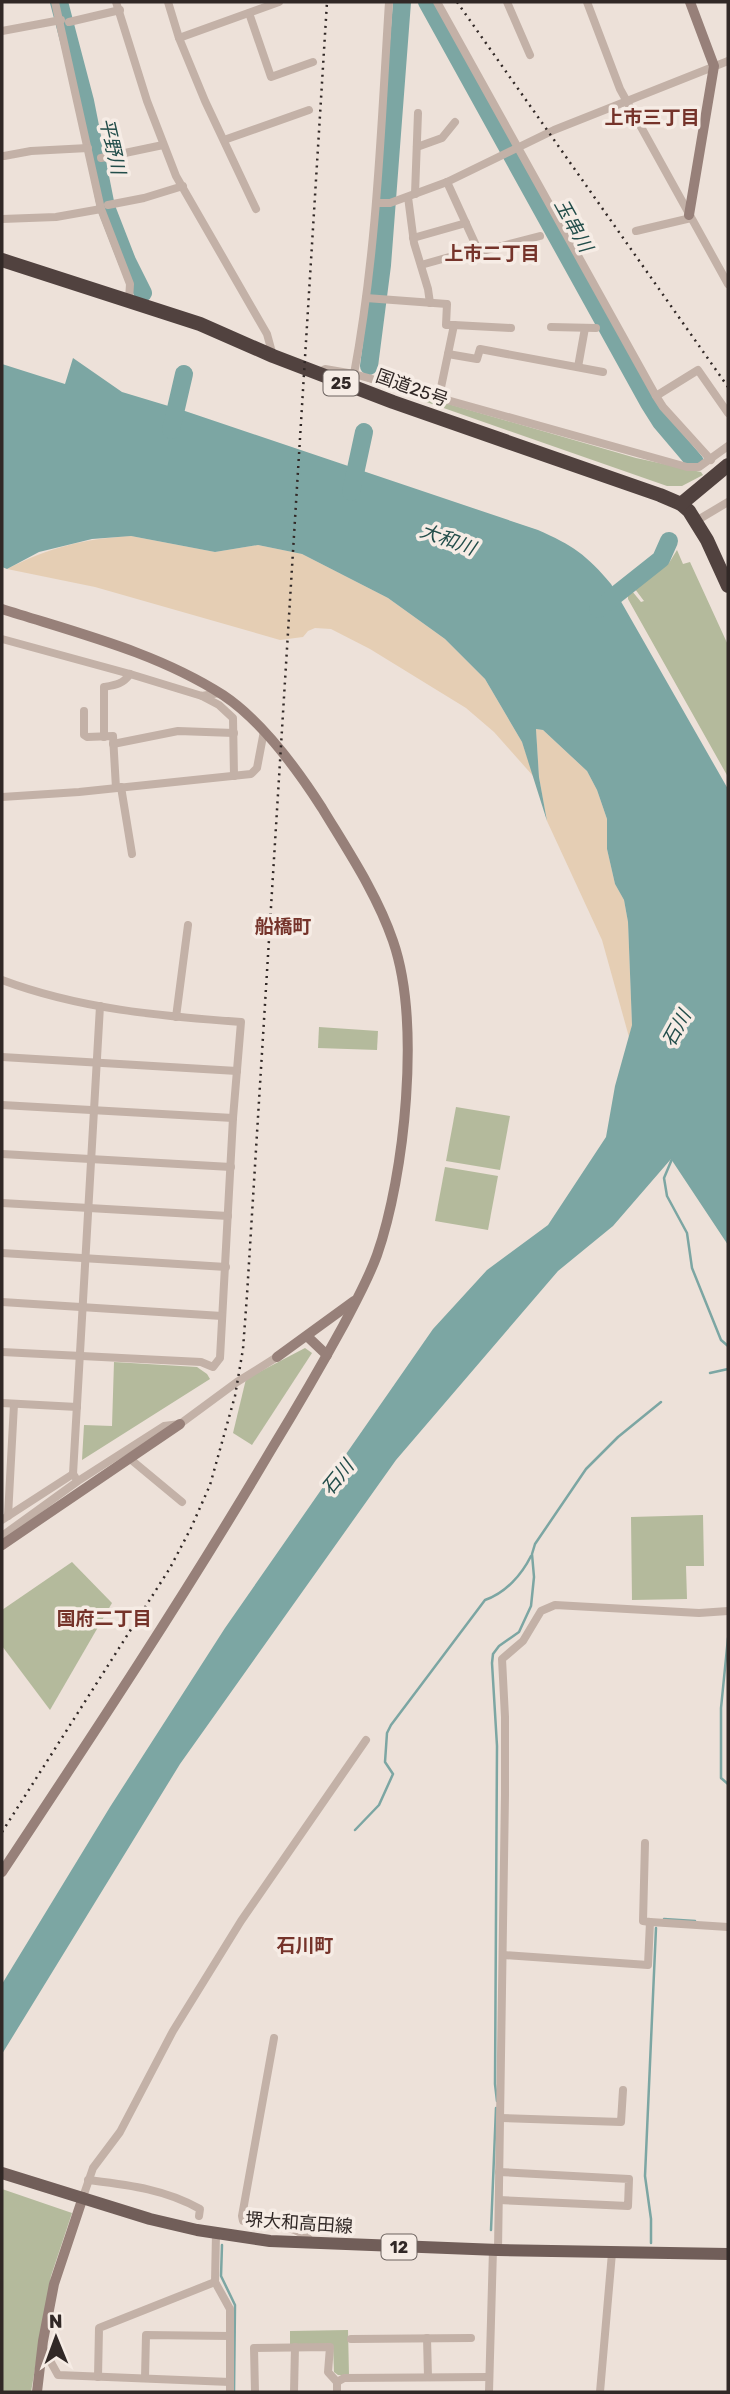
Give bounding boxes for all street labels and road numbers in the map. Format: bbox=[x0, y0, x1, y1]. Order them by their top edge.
street label: 国道25号 bbox=[373, 365, 451, 411]
road number: 25 bbox=[324, 370, 358, 396]
street label: 堺大和高田線 bbox=[244, 2208, 354, 2238]
road number: 12 bbox=[382, 2234, 416, 2260]

